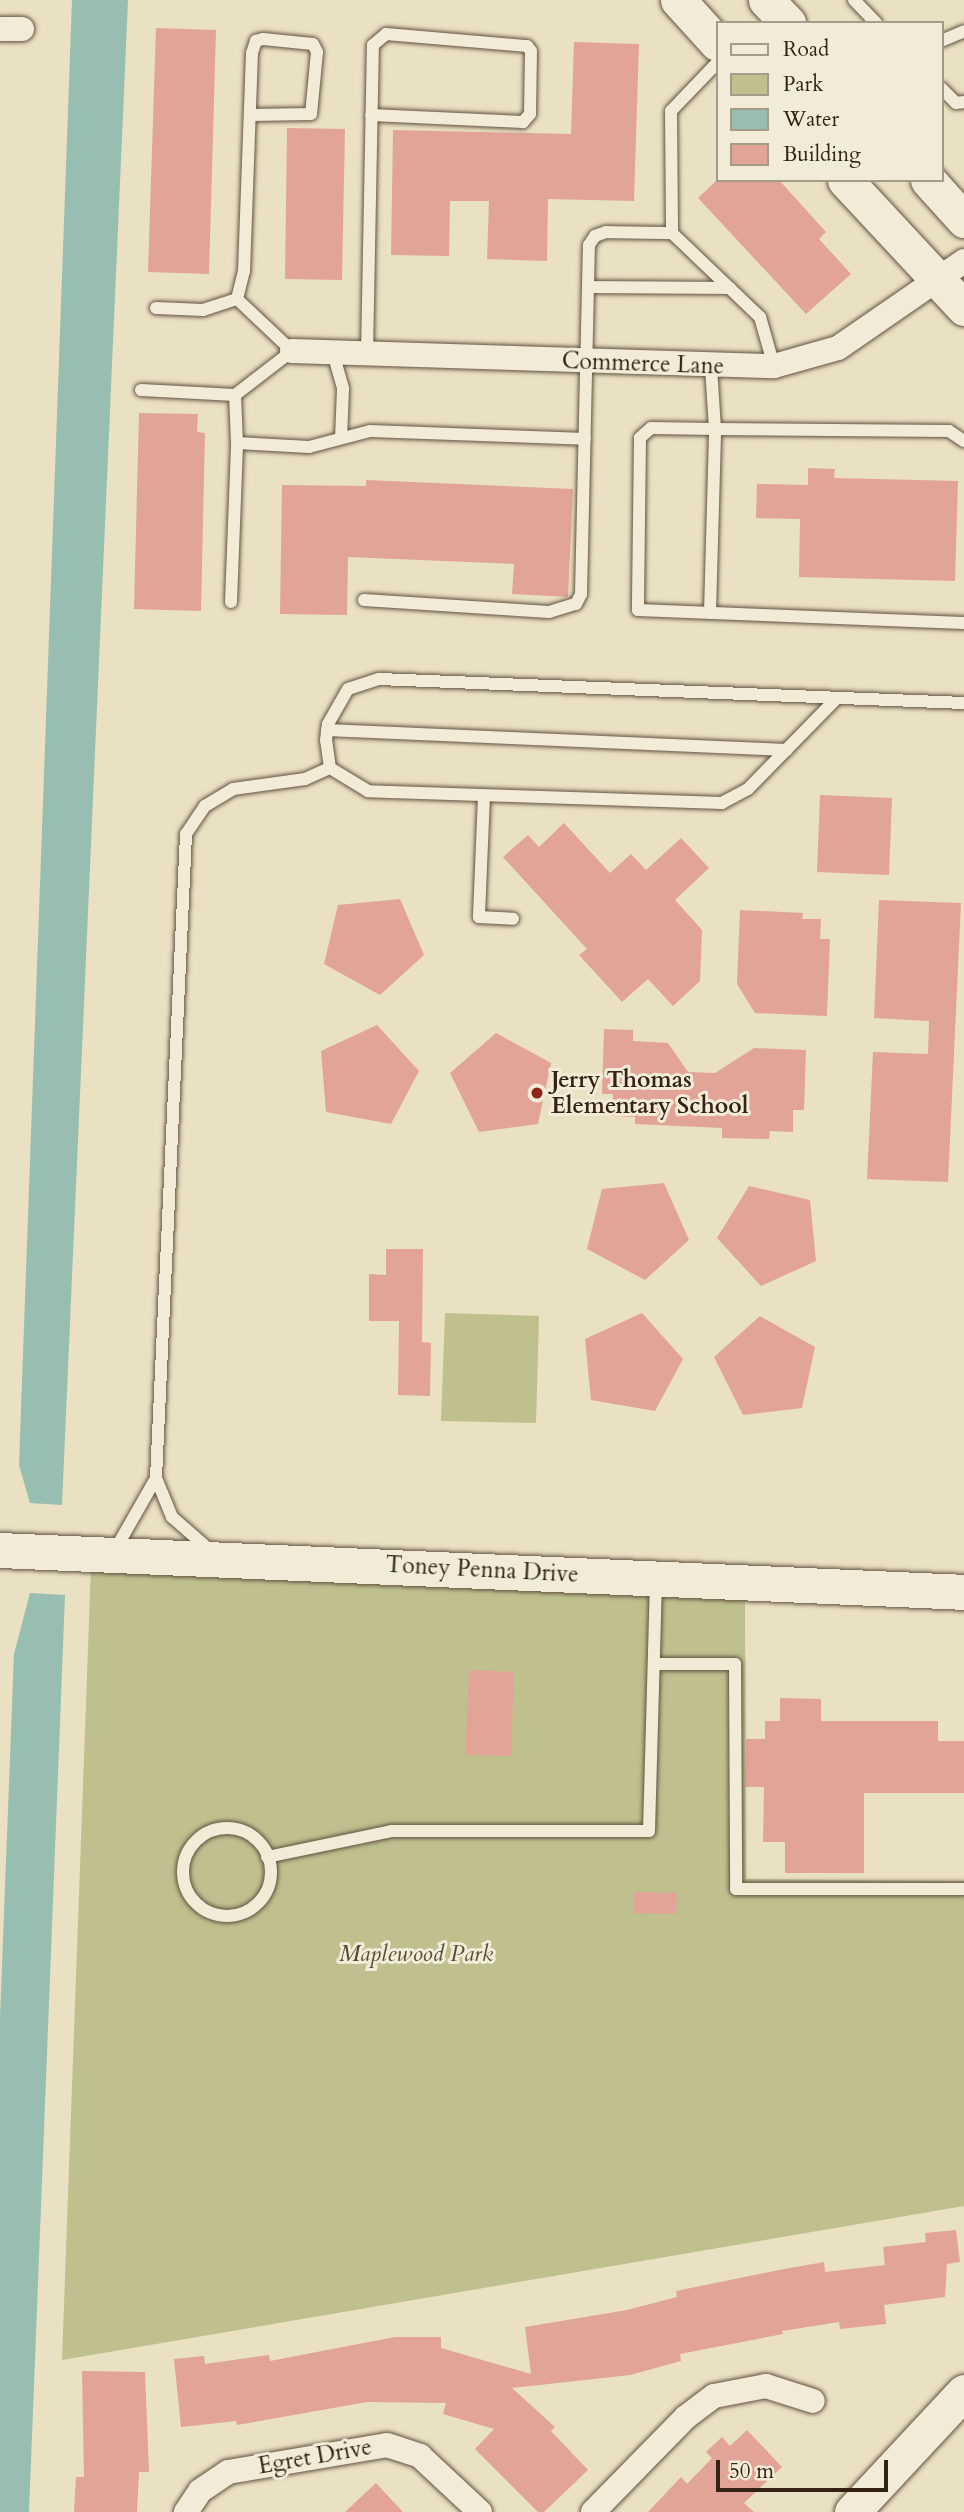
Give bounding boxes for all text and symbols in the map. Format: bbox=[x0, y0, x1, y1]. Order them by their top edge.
legend bbox=[716, 21, 943, 182]
text: Road bbox=[783, 35, 829, 64]
text: Park bbox=[783, 70, 823, 99]
text: Water bbox=[783, 105, 839, 134]
text: Building bbox=[783, 140, 861, 169]
street label: Commerce Lane bbox=[561, 347, 725, 381]
place label: Jerry Thomas Elementary School bbox=[551, 1066, 748, 1120]
marker: Jerry Thomas Elementary School bbox=[529, 1085, 545, 1101]
street label: Toney Penna Drive bbox=[385, 1551, 579, 1589]
park label: Maplewood Park bbox=[339, 1940, 493, 1968]
street label: Egret Drive bbox=[256, 2433, 374, 2481]
scale bar bbox=[719, 2446, 890, 2490]
text: 50 m bbox=[729, 2457, 774, 2486]

